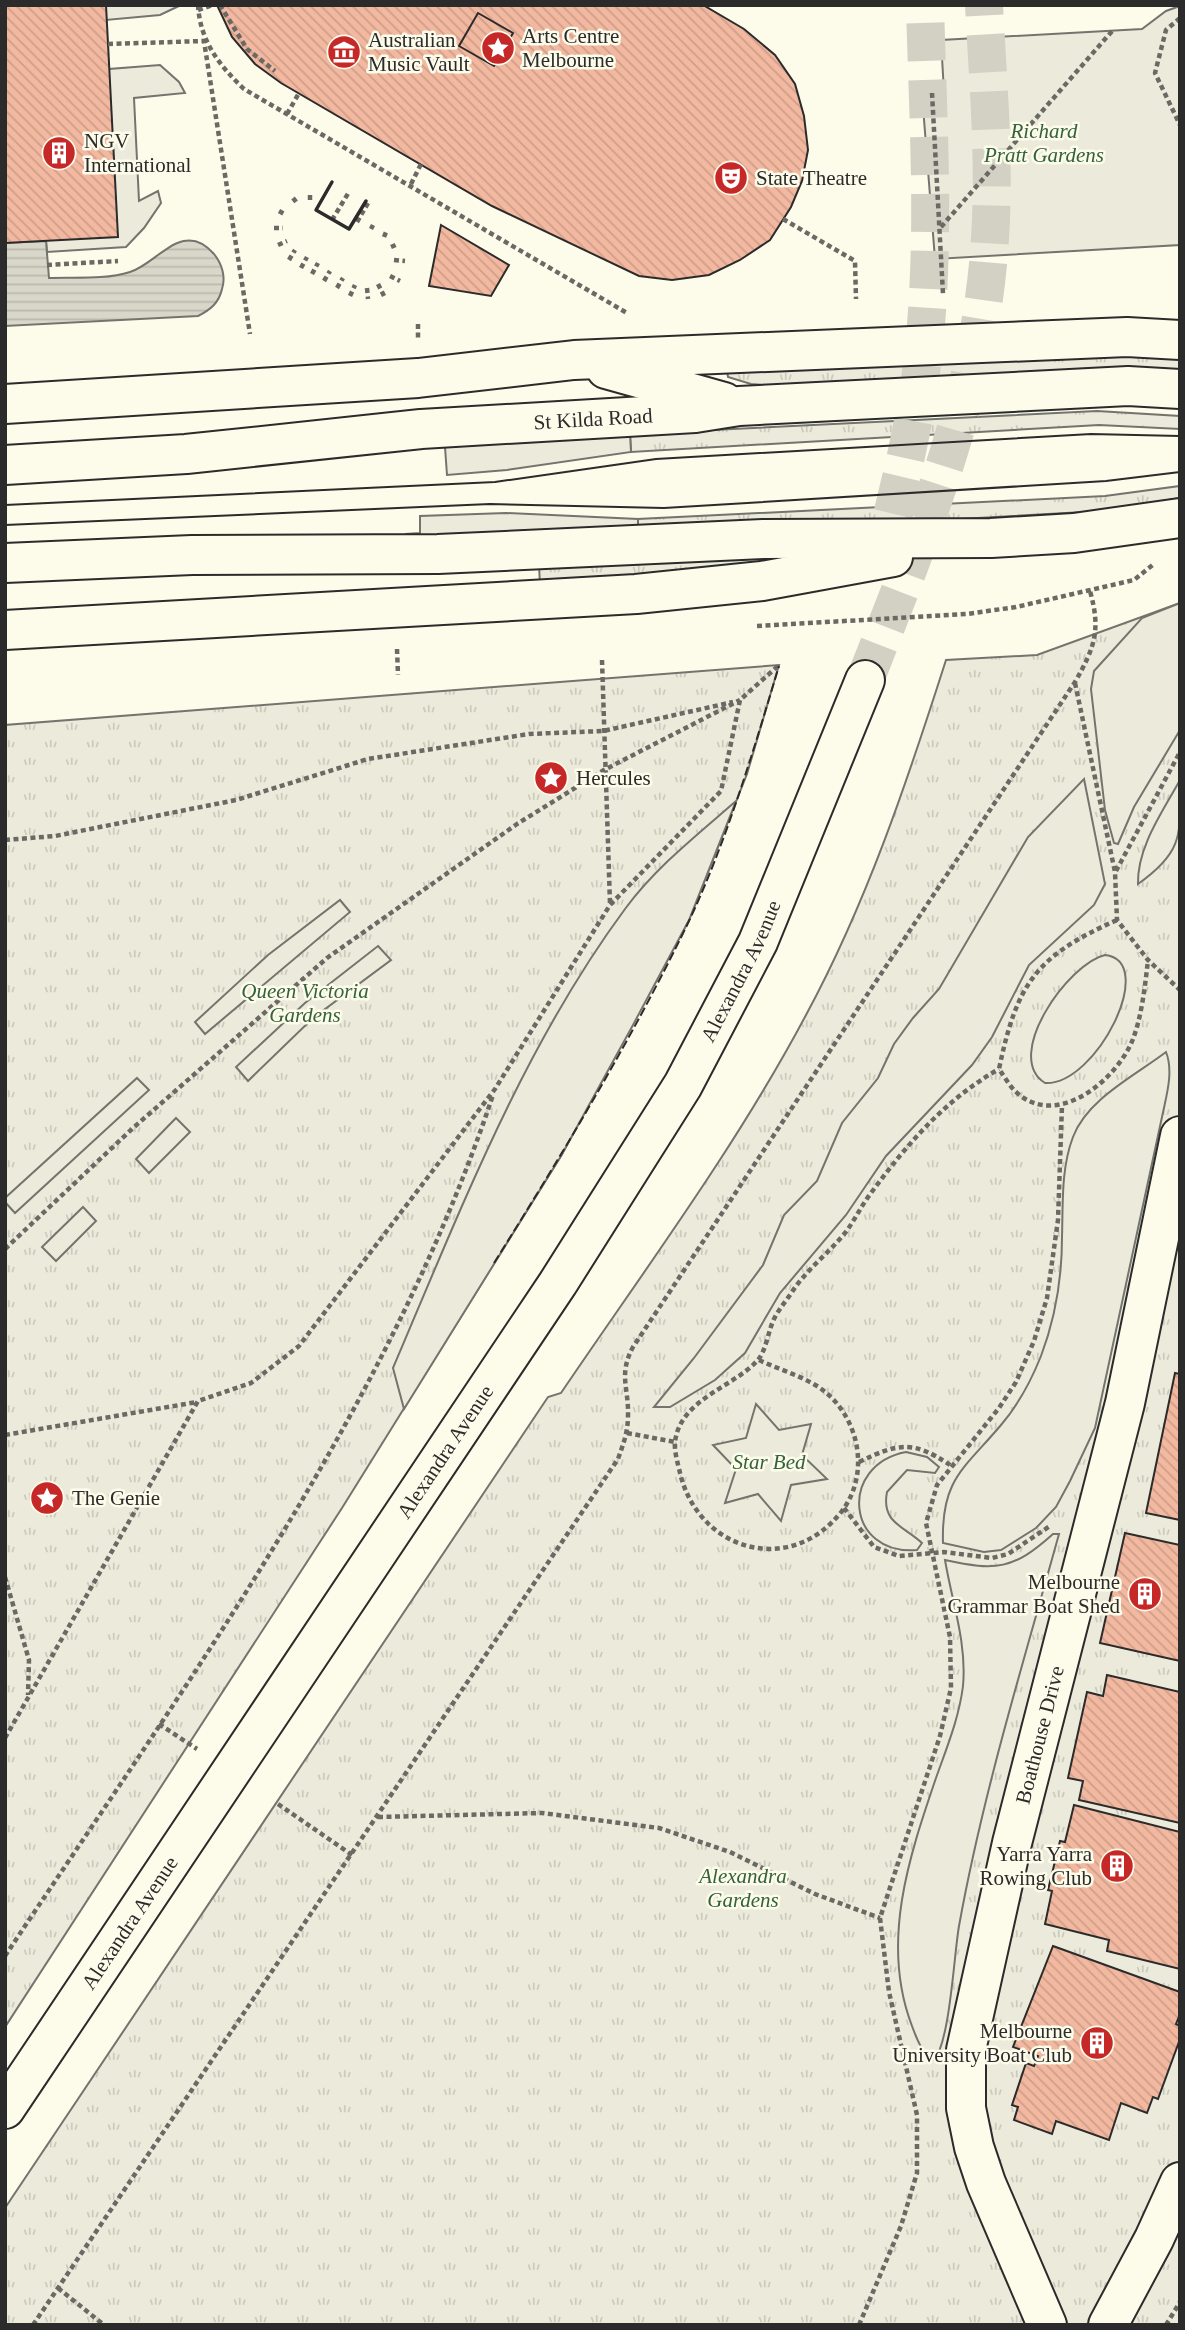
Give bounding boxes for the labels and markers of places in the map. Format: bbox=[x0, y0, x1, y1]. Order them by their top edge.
place label: Arts Centre Melbourne bbox=[522, 24, 619, 72]
place label: Australian Music Vault bbox=[368, 28, 470, 76]
place icon: Arts Centre Melbourne bbox=[479, 29, 517, 67]
museum icon: Australian Music Vault bbox=[325, 33, 363, 71]
place label: NGV International bbox=[84, 129, 191, 177]
building icon: NGV International bbox=[40, 134, 78, 172]
theatre icon: State Theatre bbox=[712, 159, 750, 197]
place label: State Theatre bbox=[756, 166, 867, 190]
place icon: Hercules bbox=[532, 759, 570, 797]
place label: Hercules bbox=[576, 766, 651, 790]
place icon: The Genie bbox=[28, 1479, 66, 1517]
place label: The Genie bbox=[72, 1486, 160, 1510]
place label: Melbourne Grammar Boat Shed bbox=[947, 1570, 1120, 1618]
building icon: Melbourne Grammar Boat Shed bbox=[1126, 1575, 1164, 1613]
place label: Yarra Yarra Rowing Club bbox=[979, 1842, 1093, 1890]
building icon: Yarra Yarra Rowing Club bbox=[1098, 1847, 1136, 1885]
place label: Melbourne University Boat Club bbox=[892, 2019, 1072, 2067]
building icon: Melbourne University Boat Club bbox=[1078, 2024, 1116, 2062]

